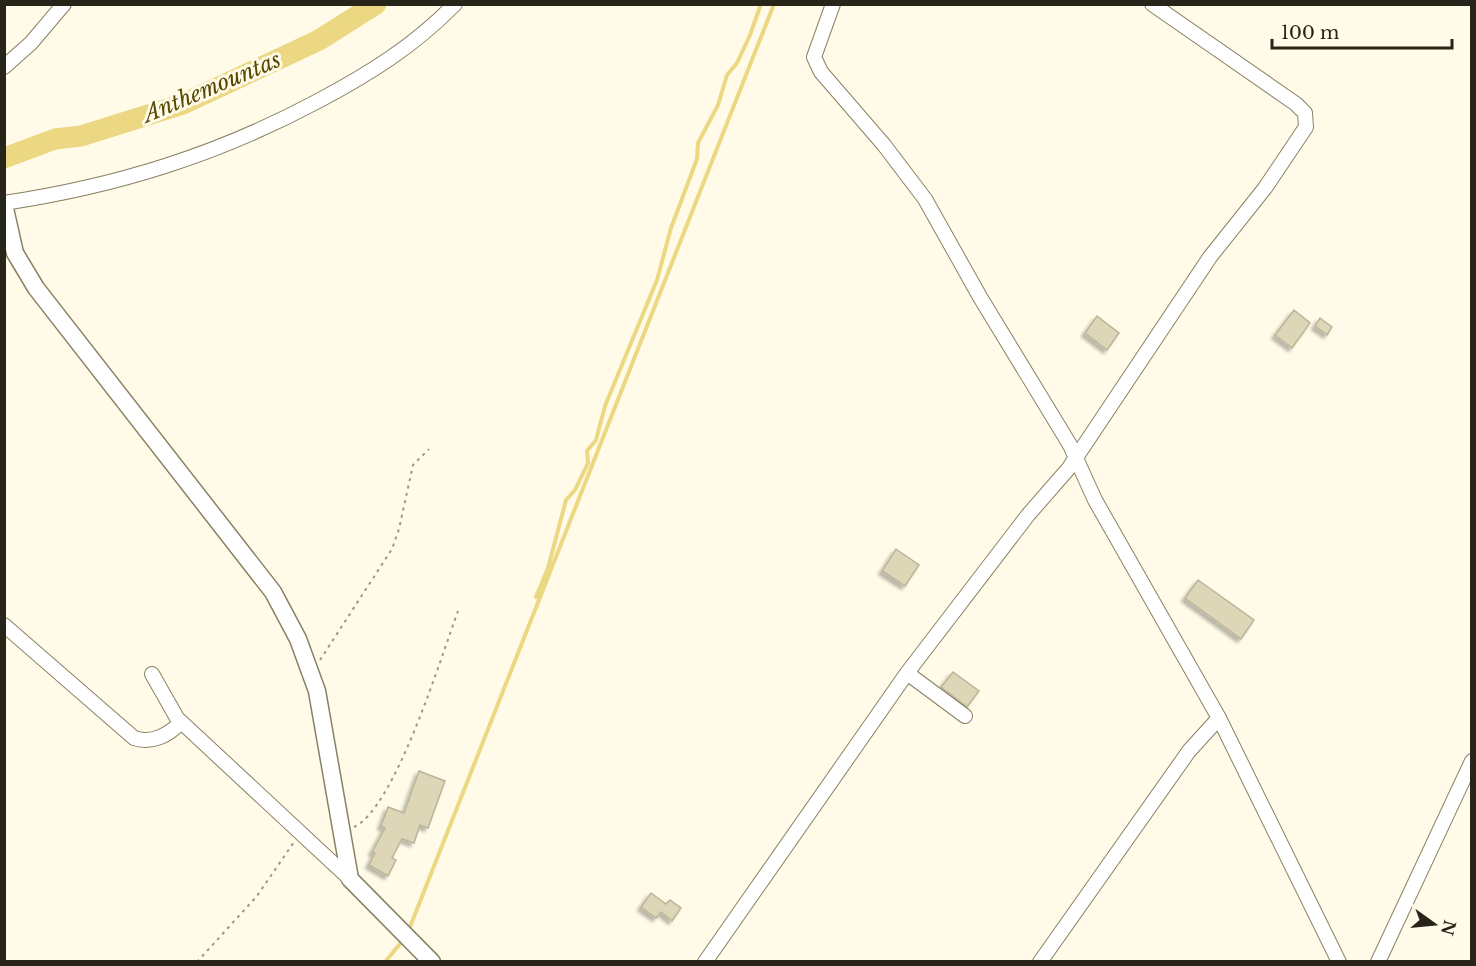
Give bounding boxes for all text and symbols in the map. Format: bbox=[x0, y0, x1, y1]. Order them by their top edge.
scale bar bbox=[1272, 12, 1452, 50]
text: 100 m bbox=[1281, 22, 1339, 44]
water label: Anthemountas bbox=[136, 46, 285, 129]
north arrow bbox=[1404, 894, 1464, 954]
text: N bbox=[1437, 918, 1460, 938]

